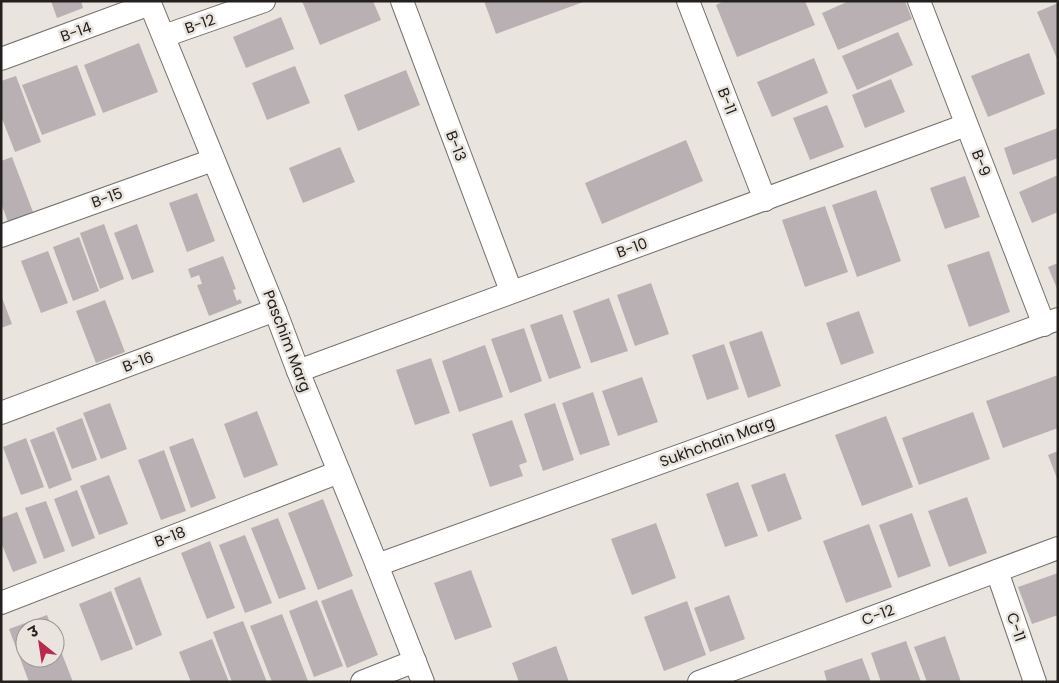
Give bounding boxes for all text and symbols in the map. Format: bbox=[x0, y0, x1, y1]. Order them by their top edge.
street label: B-12 bbox=[182, 9, 218, 38]
street label: B-14 bbox=[57, 16, 94, 47]
street label: B-11 bbox=[713, 84, 742, 117]
street label: B-13 bbox=[441, 128, 472, 164]
street label: B-9 bbox=[967, 146, 996, 179]
street label: B-15 bbox=[88, 182, 125, 213]
street label: B-10 bbox=[613, 232, 650, 263]
street label: Paschim Marg bbox=[258, 287, 316, 395]
street label: B-16 bbox=[119, 346, 156, 377]
street label: Sukhchain Marg bbox=[657, 411, 777, 472]
street label: B-18 bbox=[151, 521, 188, 552]
street label: C-12 bbox=[859, 599, 897, 630]
street label: C-11 bbox=[1002, 609, 1031, 644]
north arrow bbox=[15, 618, 65, 668]
text: उ bbox=[24, 621, 43, 643]

